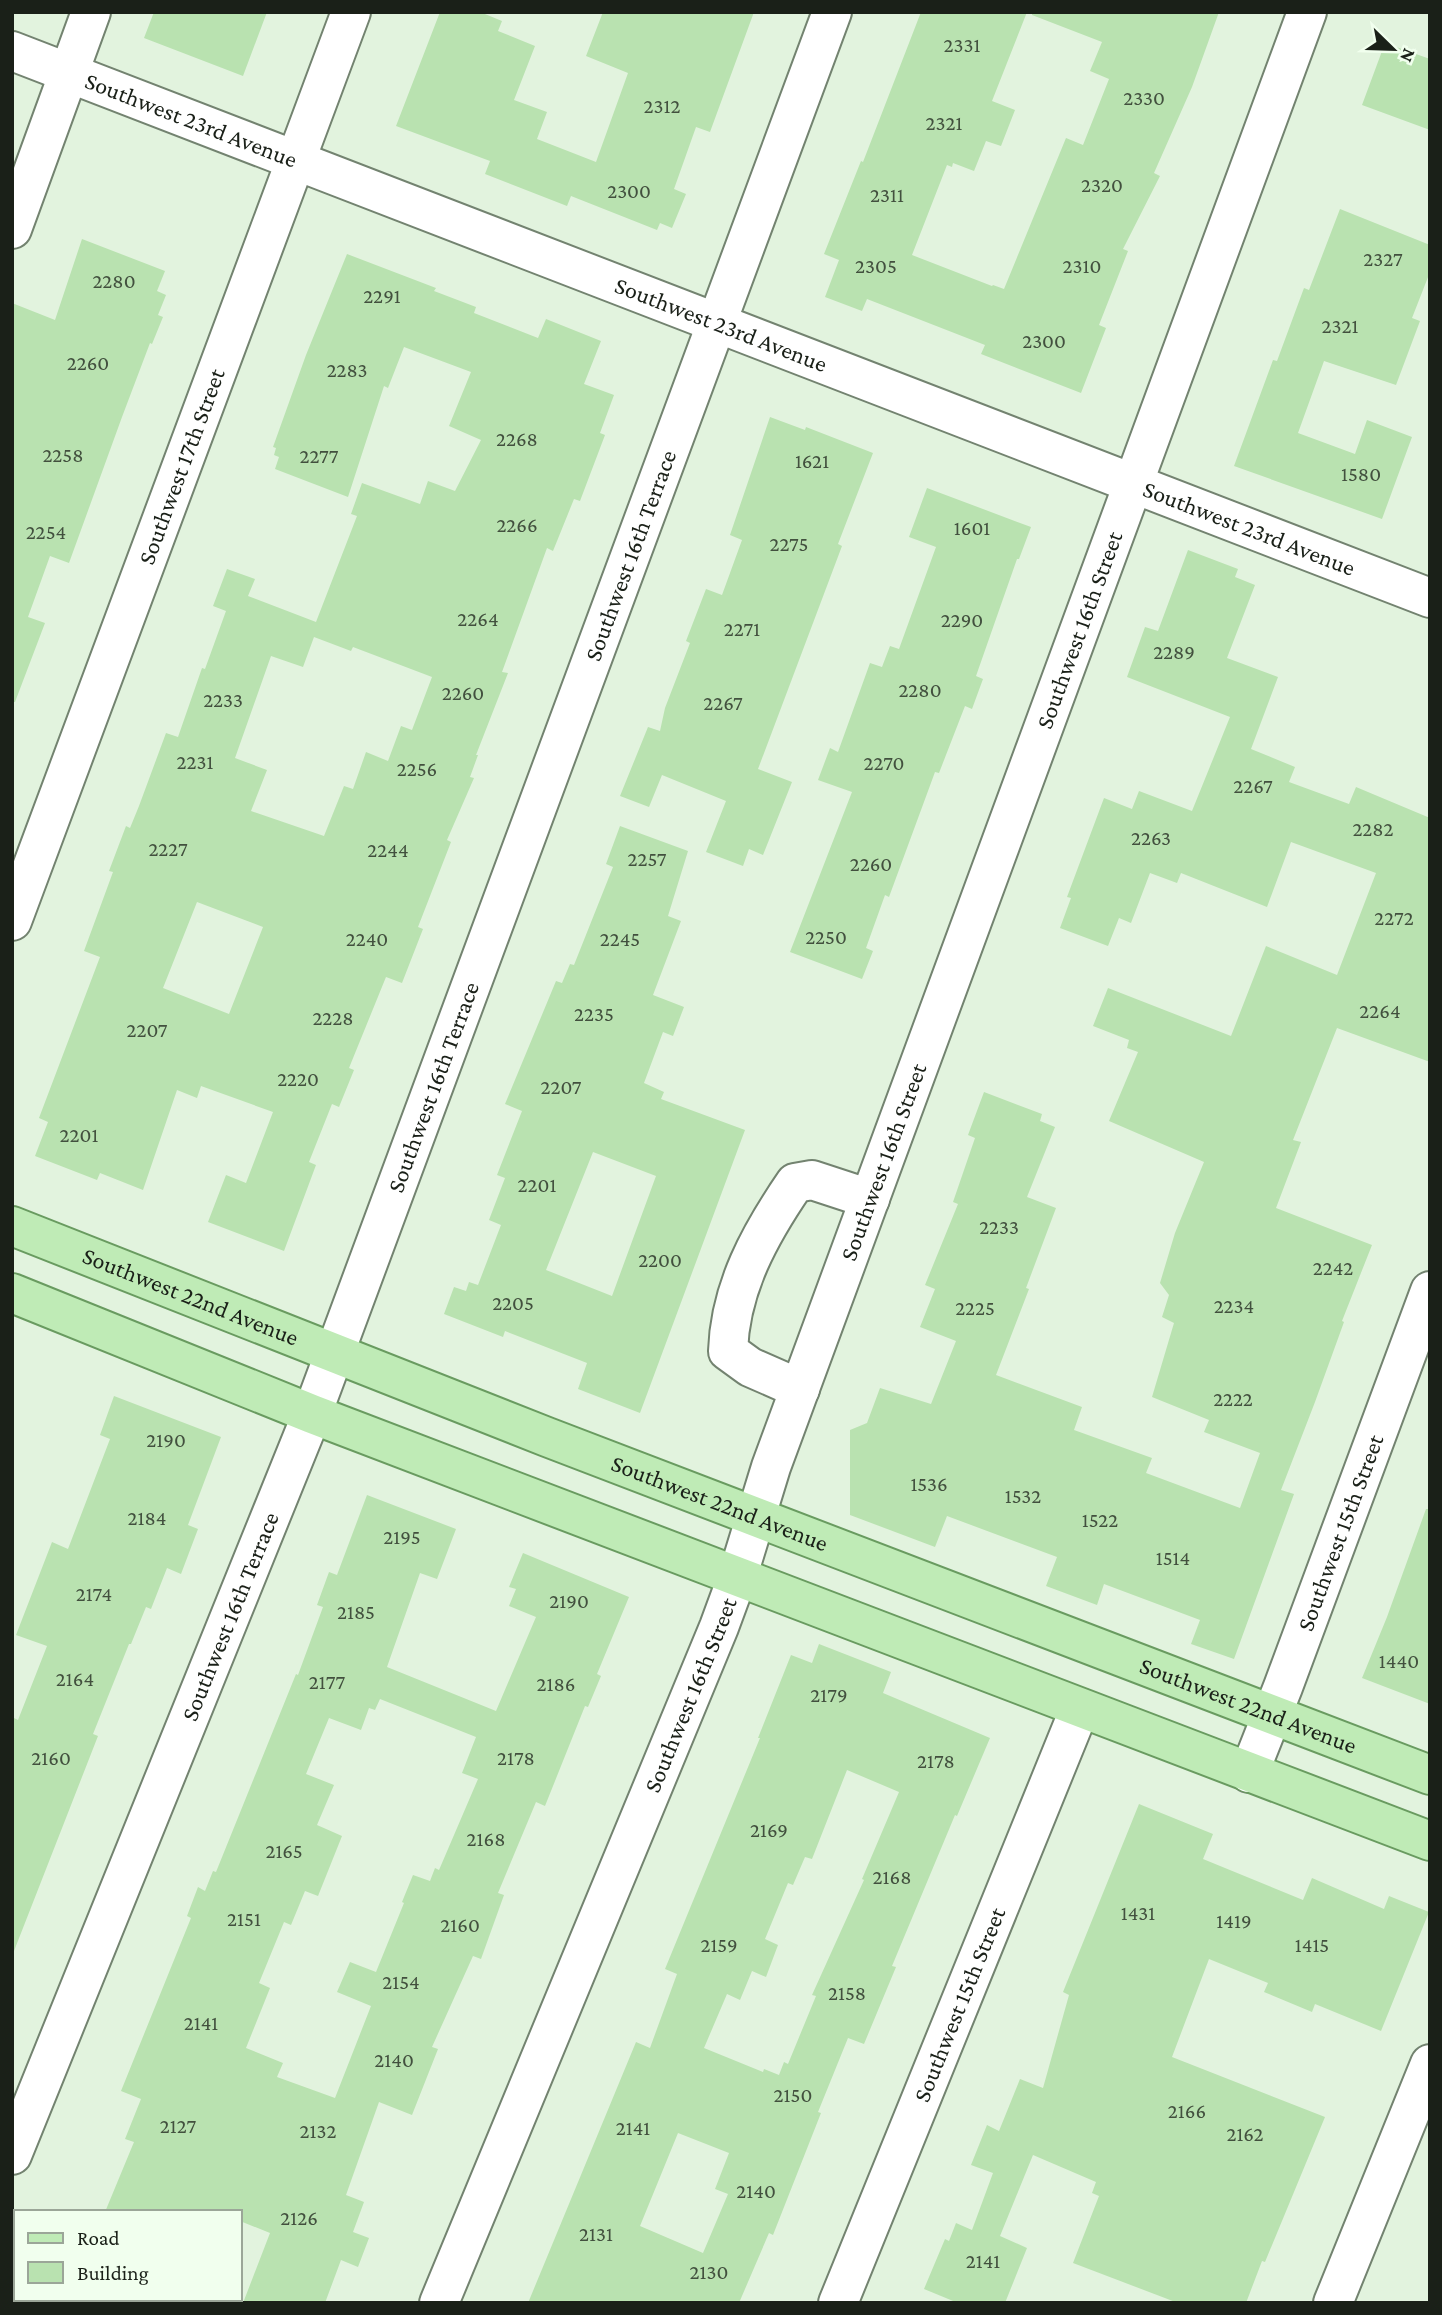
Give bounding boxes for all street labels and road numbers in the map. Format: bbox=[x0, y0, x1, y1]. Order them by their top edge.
street label: Southwest 23rd Avenue bbox=[81, 67, 301, 173]
street label: Southwest 23rd Avenue bbox=[611, 271, 831, 377]
street label: Southwest 17th Street bbox=[132, 364, 230, 568]
street label: Southwest 16th Terrace bbox=[579, 446, 681, 664]
street label: Southwest 23rd Avenue bbox=[1139, 475, 1359, 581]
street label: Southwest 16th Street bbox=[1030, 526, 1128, 732]
street label: Southwest 16th Terrace bbox=[381, 978, 484, 1196]
street label: Southwest 16th Street bbox=[834, 1059, 932, 1264]
street label: Southwest 22nd Avenue bbox=[79, 1241, 303, 1351]
street label: Southwest 15th Street bbox=[1291, 1430, 1389, 1634]
street label: Southwest 22nd Avenue bbox=[608, 1449, 832, 1556]
street label: Southwest 16th Terrace bbox=[175, 1508, 284, 1725]
street label: Southwest 16th Street bbox=[638, 1593, 742, 1796]
street label: Southwest 22nd Avenue bbox=[1136, 1651, 1361, 1759]
street label: Southwest 15th Street bbox=[907, 1902, 1011, 2106]

